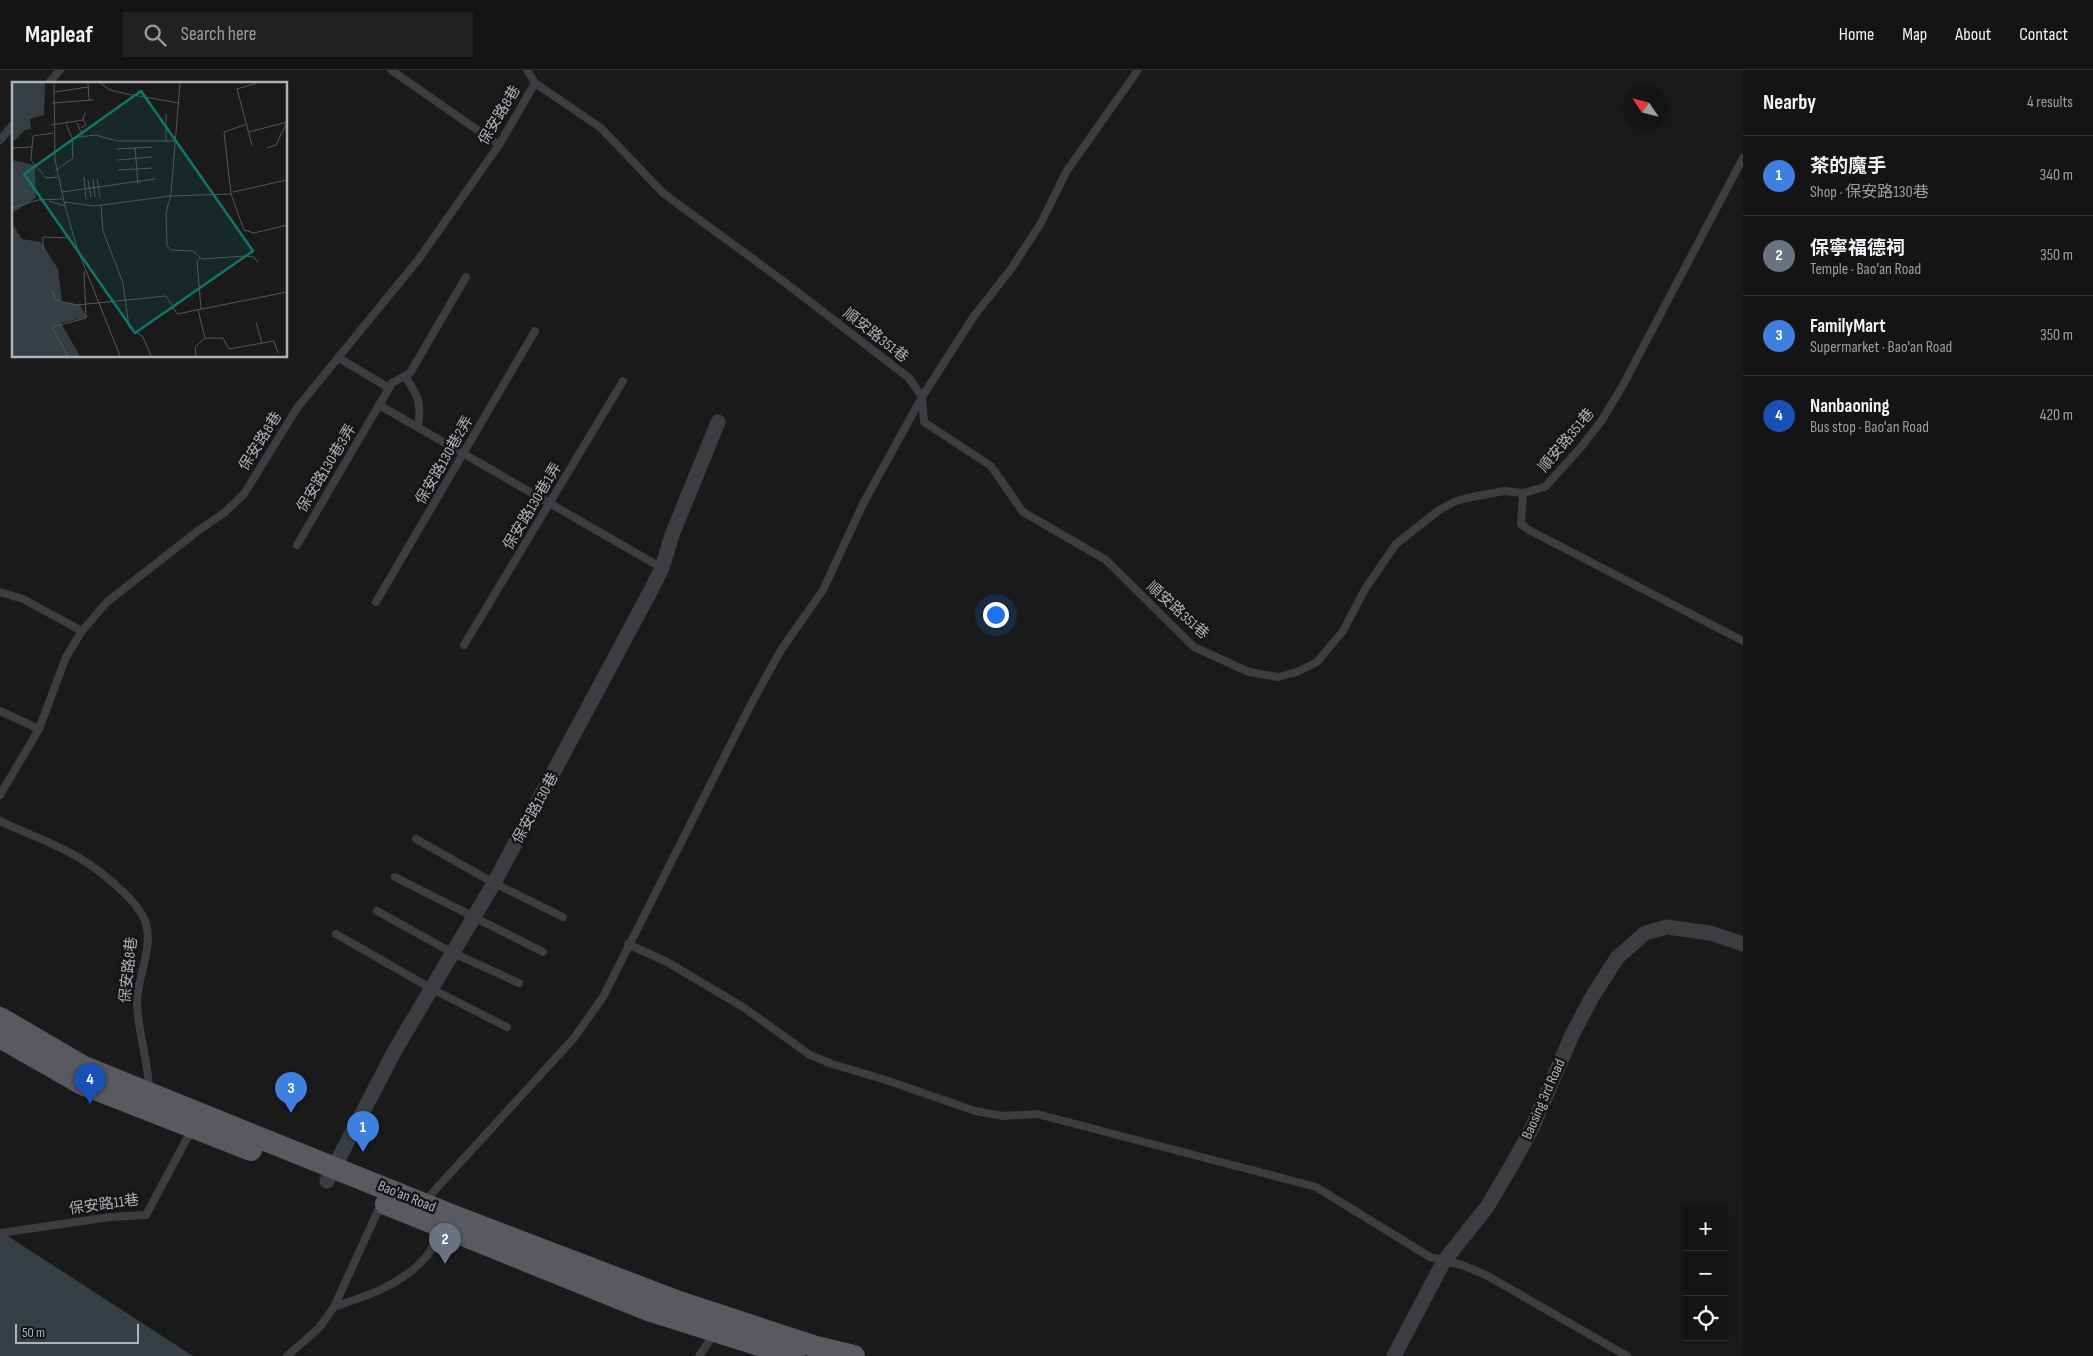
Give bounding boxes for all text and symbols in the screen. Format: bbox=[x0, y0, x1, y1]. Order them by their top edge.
search box bbox=[123, 12, 473, 57]
text: Mapleaf bbox=[25, 20, 93, 49]
icon: search bbox=[141, 21, 169, 49]
text: Search here bbox=[181, 23, 256, 46]
text: Home bbox=[1839, 24, 1874, 45]
text: Map bbox=[1902, 24, 1927, 45]
text: About bbox=[1955, 24, 1991, 45]
text: Contact bbox=[2019, 24, 2068, 45]
inset map bbox=[12, 82, 288, 358]
street label: 保安路8巷 bbox=[474, 82, 525, 149]
north arrow bbox=[1623, 85, 1668, 130]
text: Nearby bbox=[1763, 90, 1816, 115]
text: 4 results bbox=[2027, 93, 2073, 112]
text: 茶的魔手 bbox=[1810, 155, 1886, 178]
text: 1 bbox=[1776, 166, 1782, 185]
text: 340 m bbox=[2040, 166, 2073, 185]
text: Shop · 保安路130巷 bbox=[1810, 183, 1929, 202]
text: 保寧福德祠 bbox=[1810, 237, 1905, 260]
text: 2 bbox=[1775, 246, 1783, 265]
text: 350 m bbox=[2040, 246, 2073, 265]
text: Temple · Bao'an Road bbox=[1810, 260, 1921, 279]
street label: 順安路351巷 bbox=[839, 304, 912, 367]
text: FamilyMart bbox=[1810, 315, 1885, 338]
text: 3 bbox=[1775, 326, 1783, 345]
text: 350 m bbox=[2040, 326, 2073, 345]
text: Supermarket · Bao'an Road bbox=[1810, 338, 1952, 357]
text: Nanbaoning bbox=[1810, 395, 1889, 418]
street label: 順安路351巷 bbox=[1534, 405, 1599, 476]
text: 4 bbox=[1775, 406, 1783, 425]
text: 420 m bbox=[2040, 406, 2073, 425]
street label: 保安路8巷 bbox=[235, 408, 286, 475]
street label: 保安路130巷2弄 bbox=[411, 412, 478, 508]
text: Bus stop · Bao'an Road bbox=[1810, 418, 1929, 437]
street label: 保安路130巷3弄 bbox=[293, 421, 360, 516]
street label: 保安路130巷1弄 bbox=[499, 459, 566, 553]
street label: 順安路351巷 bbox=[1142, 577, 1213, 643]
your location bbox=[983, 602, 1009, 628]
street label: 保安路130巷 bbox=[508, 769, 563, 847]
street label: 保安路8巷 bbox=[116, 936, 141, 1004]
street label: Baosing 3rd Road bbox=[1517, 1056, 1570, 1142]
pin: 4 bbox=[74, 1063, 106, 1104]
pin: 3 bbox=[275, 1072, 307, 1113]
pin: 1 bbox=[347, 1111, 379, 1152]
street label: Bao'an Road bbox=[375, 1176, 438, 1217]
street label: 保安路11巷 bbox=[68, 1190, 140, 1219]
map controls bbox=[1683, 1206, 1728, 1341]
button: + bbox=[1683, 1206, 1728, 1251]
pin: 2 bbox=[429, 1223, 461, 1264]
button: − bbox=[1683, 1251, 1728, 1296]
button: locate bbox=[1683, 1296, 1728, 1341]
scale bar bbox=[15, 1321, 139, 1344]
text: 50 m bbox=[22, 1324, 45, 1341]

